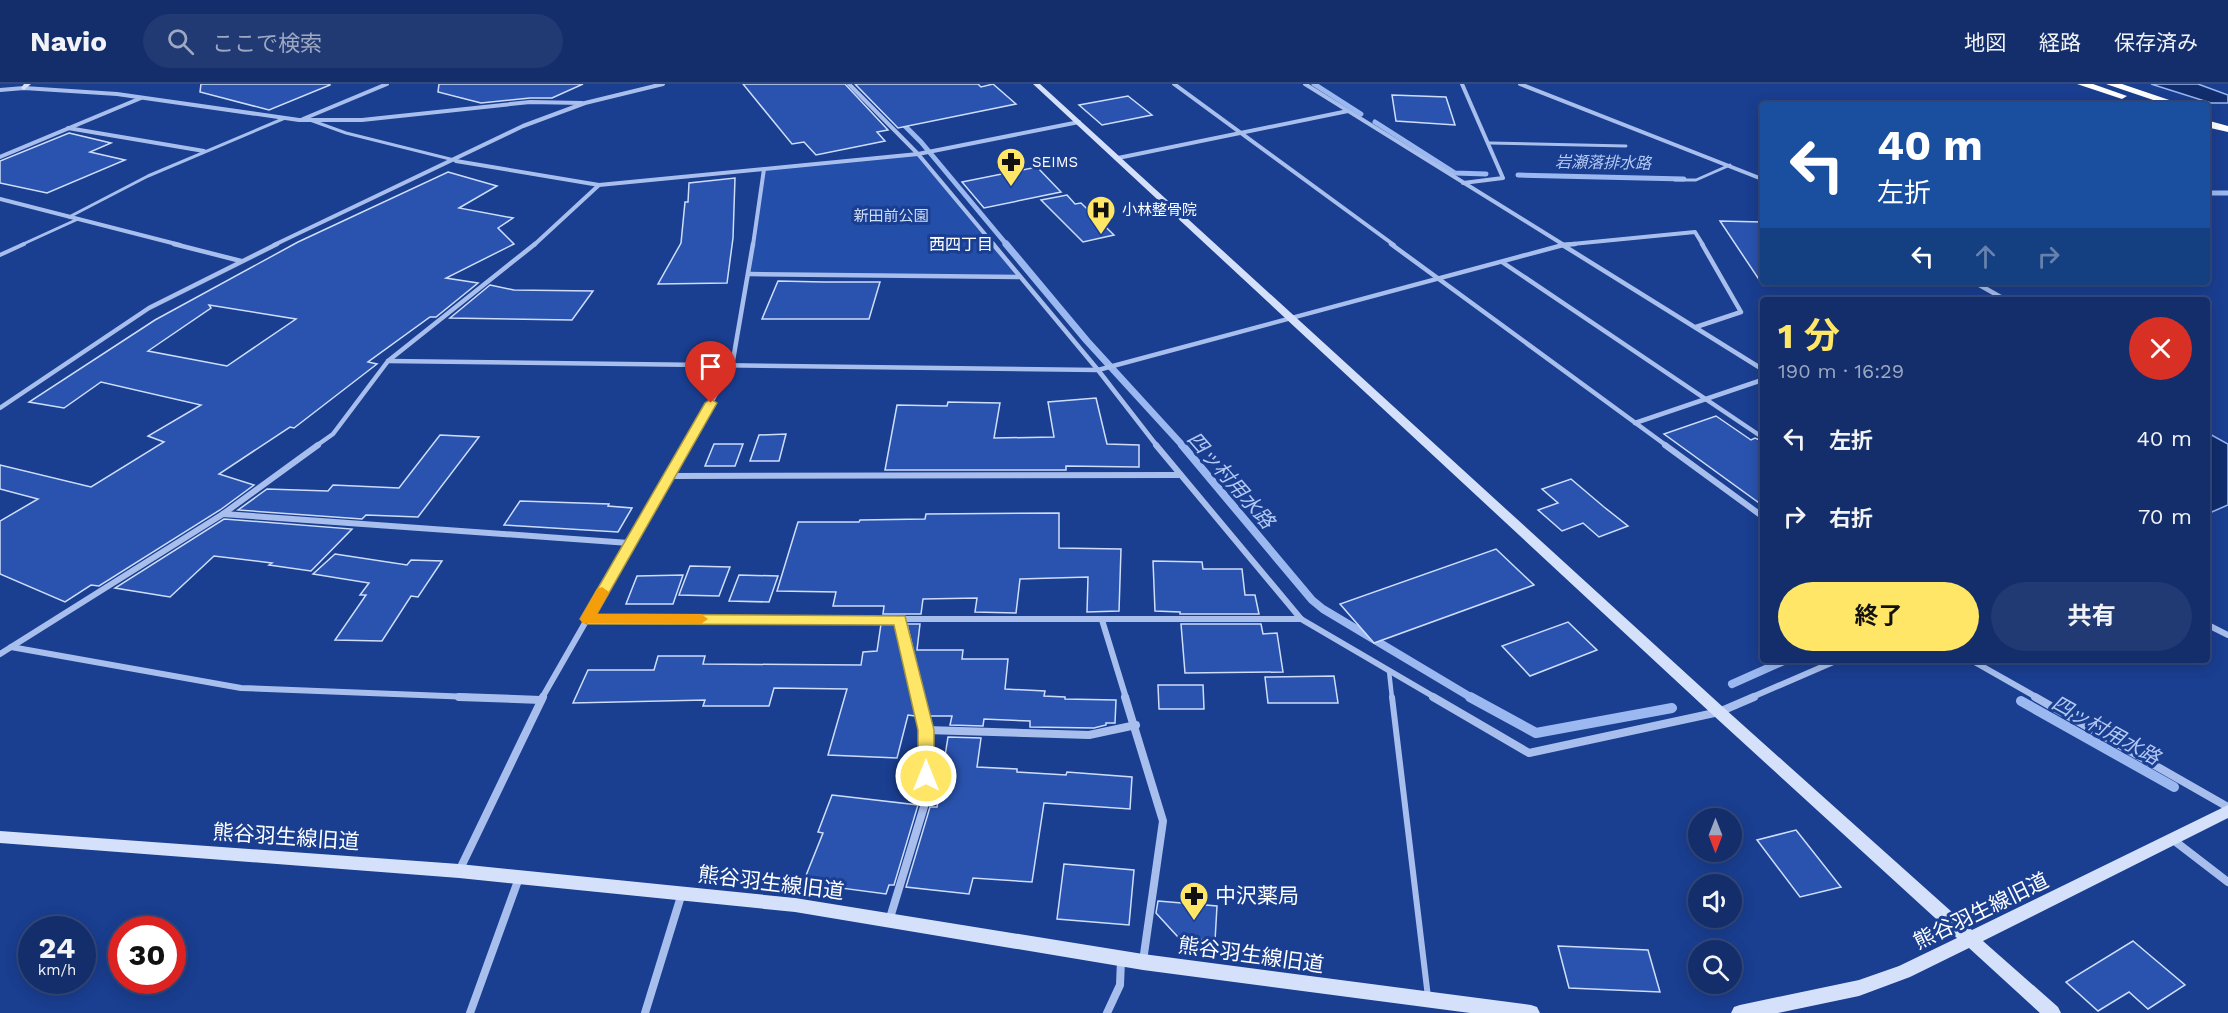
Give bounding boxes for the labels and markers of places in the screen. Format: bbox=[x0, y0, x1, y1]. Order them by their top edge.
pharmacy icon: SEIMS bbox=[995, 146, 1027, 188]
place label: SEIMS bbox=[1032, 153, 1078, 171]
hospital icon: 小林整骨院 bbox=[1085, 194, 1117, 236]
place label: 小林整骨院 bbox=[1122, 201, 1197, 219]
pin bbox=[685, 341, 736, 403]
pharmacy icon: 中沢薬局 bbox=[1178, 880, 1210, 922]
place label: 中沢薬局 bbox=[1215, 883, 1299, 908]

